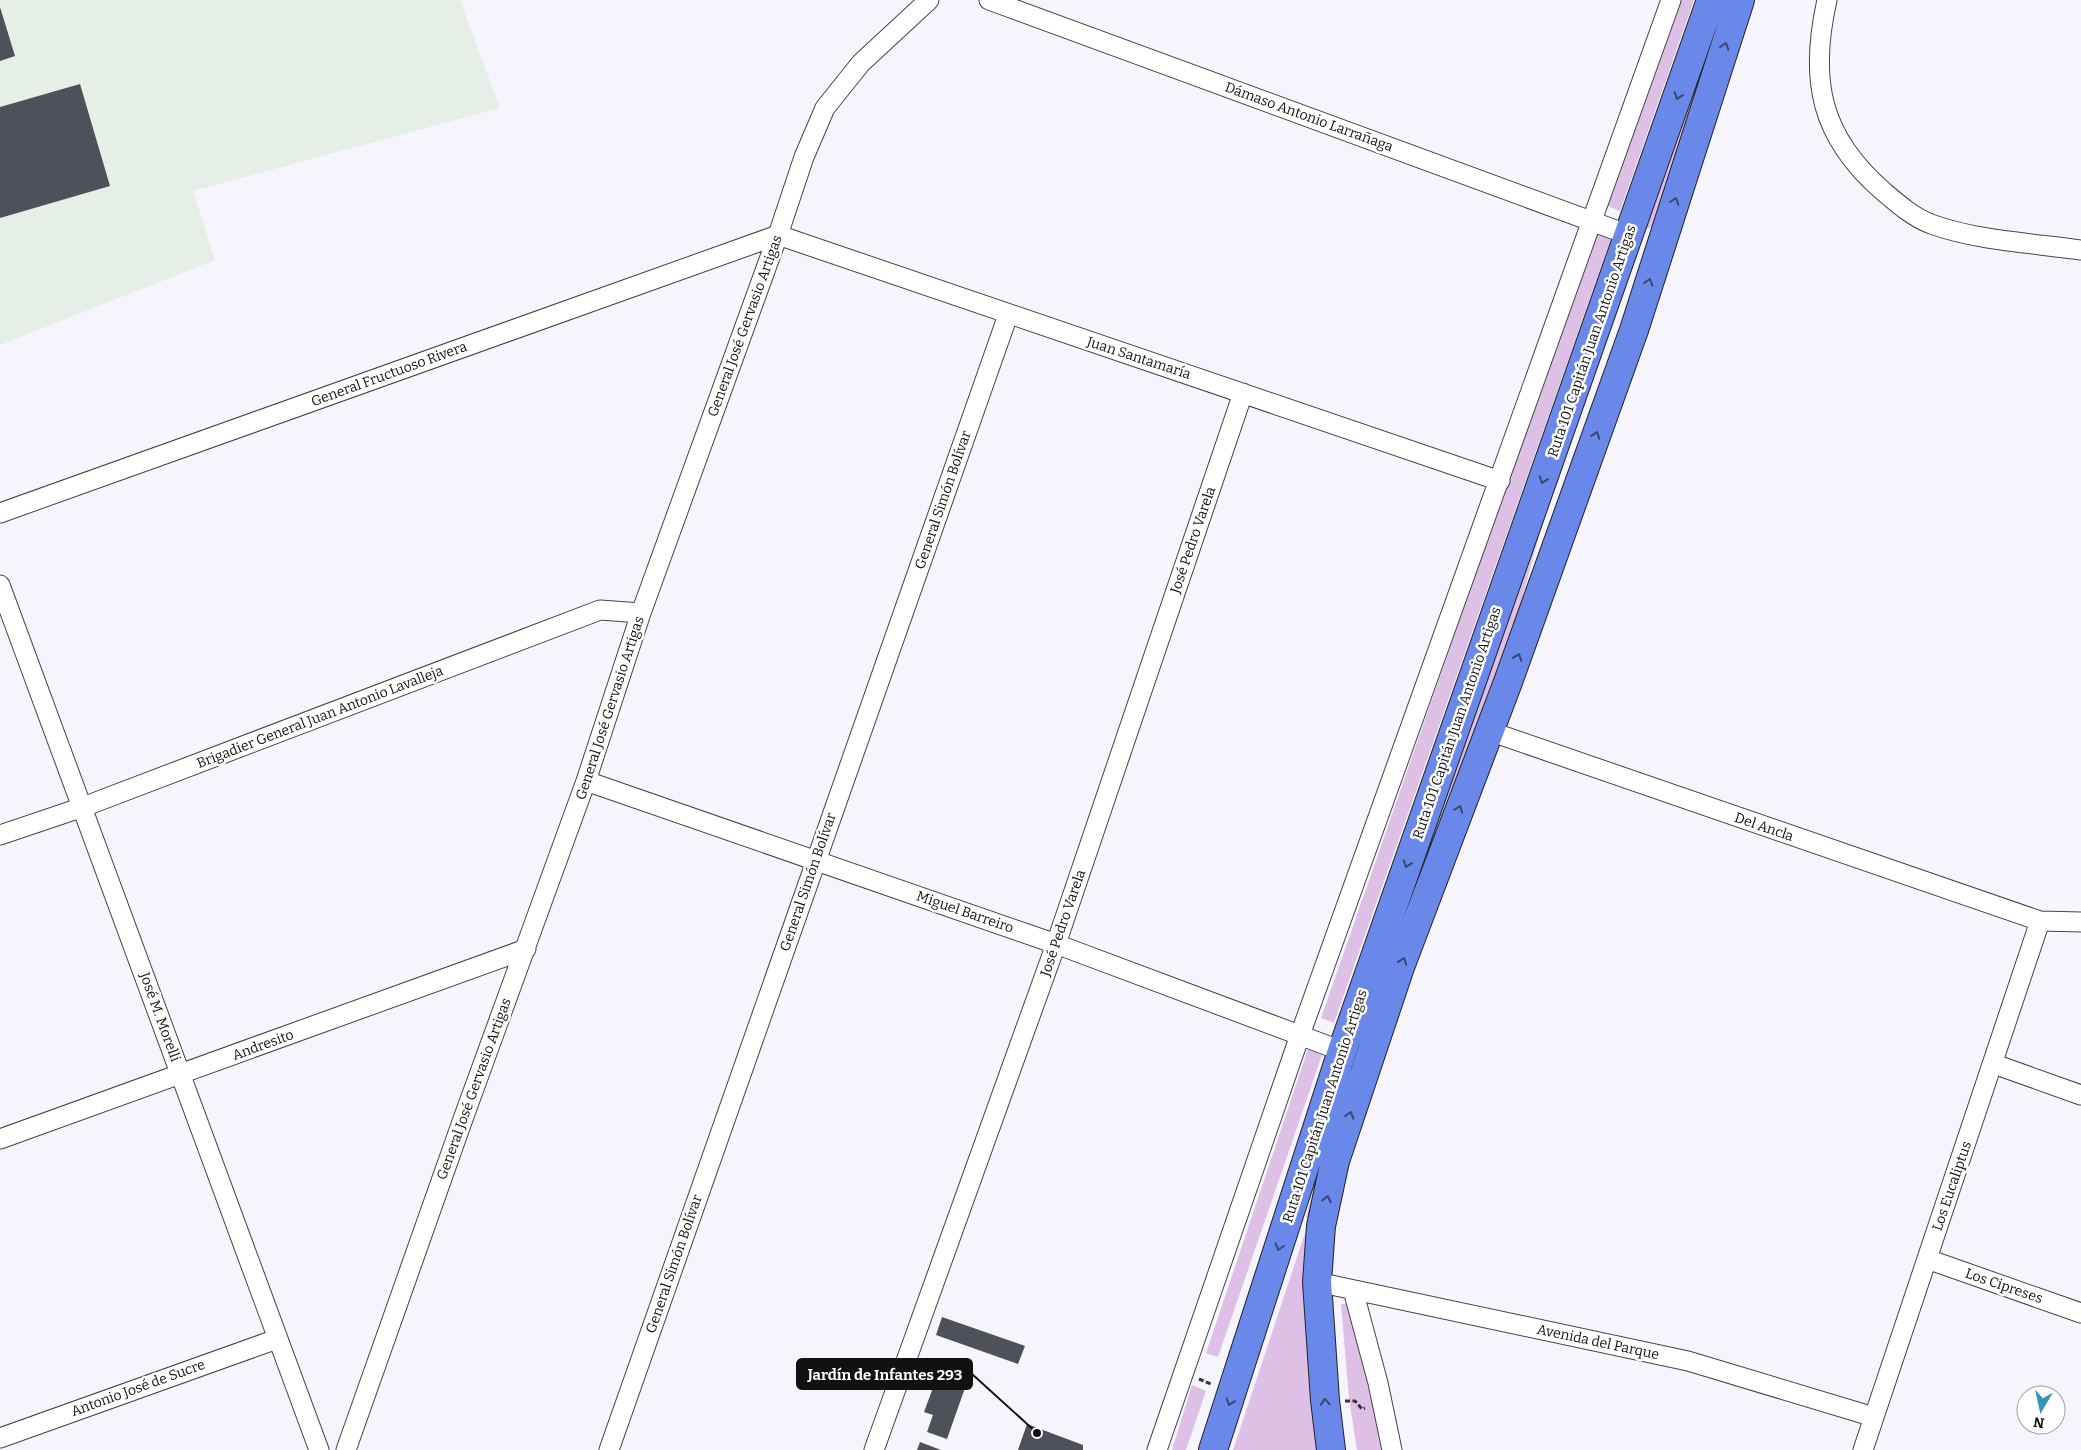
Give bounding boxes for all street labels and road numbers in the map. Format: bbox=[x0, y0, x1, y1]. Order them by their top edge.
street label: Dámaso Antonio Larrañaga bbox=[1223, 79, 1396, 156]
street label: Ruta 101 Capitán Juan Antonio Artigas bbox=[1544, 223, 1640, 459]
street label: General José Gervasio Artigas bbox=[704, 233, 786, 419]
street label: Juan Santamaría bbox=[1084, 333, 1193, 383]
street label: General Fructuoso Rivera bbox=[309, 338, 470, 410]
street label: General Simón Bolívar bbox=[911, 428, 975, 572]
street label: José Pedro Varela bbox=[1166, 484, 1219, 596]
street label: Ruta 101 Capitán Juan Antonio Artigas bbox=[1409, 605, 1505, 841]
street label: General José Gervasio Artigas bbox=[572, 614, 648, 802]
street label: Brigadier General Juan Antonio Lavalleja bbox=[194, 662, 446, 772]
street label: Del Ancla bbox=[1732, 809, 1796, 845]
street label: General Simón Bolívar bbox=[776, 810, 840, 954]
street label: José Pedro Varela bbox=[1036, 867, 1089, 979]
street label: Miguel Barreiro bbox=[914, 887, 1016, 937]
street label: José M. Morelli bbox=[136, 969, 184, 1064]
street label: Ruta 101 Capitán Juan Antonio Artigas bbox=[1279, 987, 1371, 1225]
street label: General José Gervasio Artigas bbox=[433, 996, 515, 1182]
street label: Andresito bbox=[230, 1026, 296, 1064]
street label: Los Eucaliptus bbox=[1929, 1139, 1975, 1233]
street label: General Simón Bolívar bbox=[642, 1192, 706, 1336]
street label: Los Cipreses bbox=[1963, 1265, 2045, 1307]
street label: Avenida del Parque bbox=[1535, 1321, 1661, 1363]
street label: Antonio José de Sucre bbox=[69, 1356, 207, 1420]

